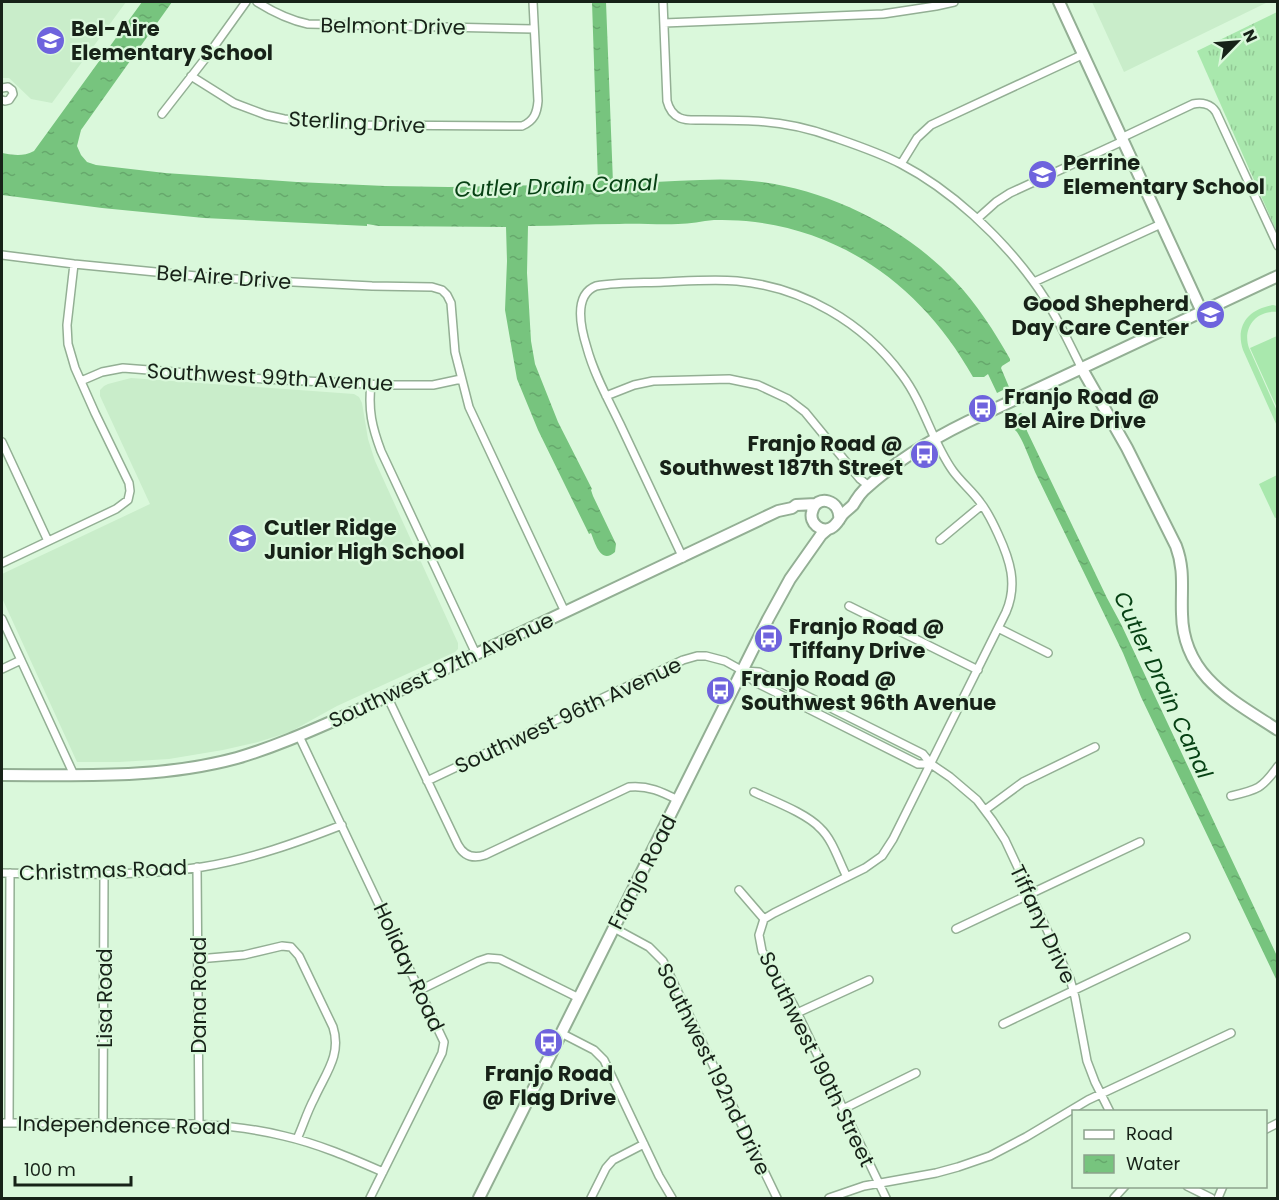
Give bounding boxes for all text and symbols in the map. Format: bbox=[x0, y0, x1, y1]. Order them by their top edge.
street label: Belmont Drive bbox=[320, 10, 466, 42]
north arrow bbox=[1207, 12, 1267, 72]
place label: Bel-Aire Elementary School bbox=[71, 14, 273, 67]
school or university icon: Bel-Aire Elementary School bbox=[34, 24, 66, 56]
text: N bbox=[1237, 26, 1263, 46]
street label: Sterling Drive bbox=[288, 104, 426, 140]
place label: Perrine Elementary School bbox=[1063, 148, 1265, 201]
school or university icon: Perrine Elementary School bbox=[1026, 158, 1058, 190]
water label: Cutler Drain Canal bbox=[454, 167, 659, 205]
street label: Bel Aire Drive bbox=[156, 258, 292, 296]
place label: Good Shepherd Day Care Center bbox=[1012, 289, 1189, 342]
school or university icon: Good Shepherd Day Care Center bbox=[1194, 299, 1226, 331]
street label: Southwest 99th Avenue bbox=[146, 356, 394, 398]
place label: Franjo Road @ Bel Aire Drive bbox=[1004, 382, 1160, 435]
bus stop icon: Franjo Road @ Bel Aire Drive bbox=[967, 392, 999, 424]
place label: Franjo Road @ Southwest 187th Street bbox=[659, 429, 903, 482]
bus stop icon: Franjo Road @ Southwest 187th Street bbox=[908, 439, 940, 471]
place label: Cutler Ridge Junior High School bbox=[264, 513, 465, 566]
school or university icon: Cutler Ridge Junior High School bbox=[227, 523, 259, 555]
water label: Cutler Drain Canal bbox=[1106, 586, 1220, 784]
street label: Southwest 97th Avenue bbox=[324, 605, 558, 735]
place label: Franjo Road @ Tiffany Drive bbox=[789, 612, 945, 665]
bus stop icon: Franjo Road @ Tiffany Drive bbox=[752, 622, 784, 654]
street label: Southwest 96th Avenue bbox=[450, 650, 686, 780]
place label: Franjo Road @ Southwest 96th Avenue bbox=[741, 664, 996, 717]
bus stop icon: Franjo Road @ Southwest 96th Avenue bbox=[704, 674, 736, 706]
street label: Franjo Road bbox=[601, 810, 683, 934]
street label: Christmas Road bbox=[18, 853, 188, 887]
street label: Tiffany Drive bbox=[1003, 860, 1083, 988]
street label: Holiday Road bbox=[367, 898, 451, 1036]
street label: Dana Road bbox=[184, 937, 213, 1053]
street label: Southwest 190th Street bbox=[752, 947, 882, 1171]
street label: Lisa Road bbox=[90, 948, 119, 1048]
street label: Southwest 192nd Drive bbox=[650, 958, 778, 1180]
bus stop icon: Franjo Road @ Flag Drive bbox=[533, 1026, 565, 1058]
place label: Franjo Road @ Flag Drive bbox=[482, 1059, 616, 1112]
street label: Independence Road bbox=[17, 1109, 231, 1141]
legend bbox=[1072, 1110, 1267, 1188]
text: Road bbox=[1126, 1121, 1173, 1146]
scale bar bbox=[15, 1149, 130, 1187]
text: Water bbox=[1126, 1151, 1180, 1176]
text: 100 m bbox=[24, 1157, 76, 1182]

